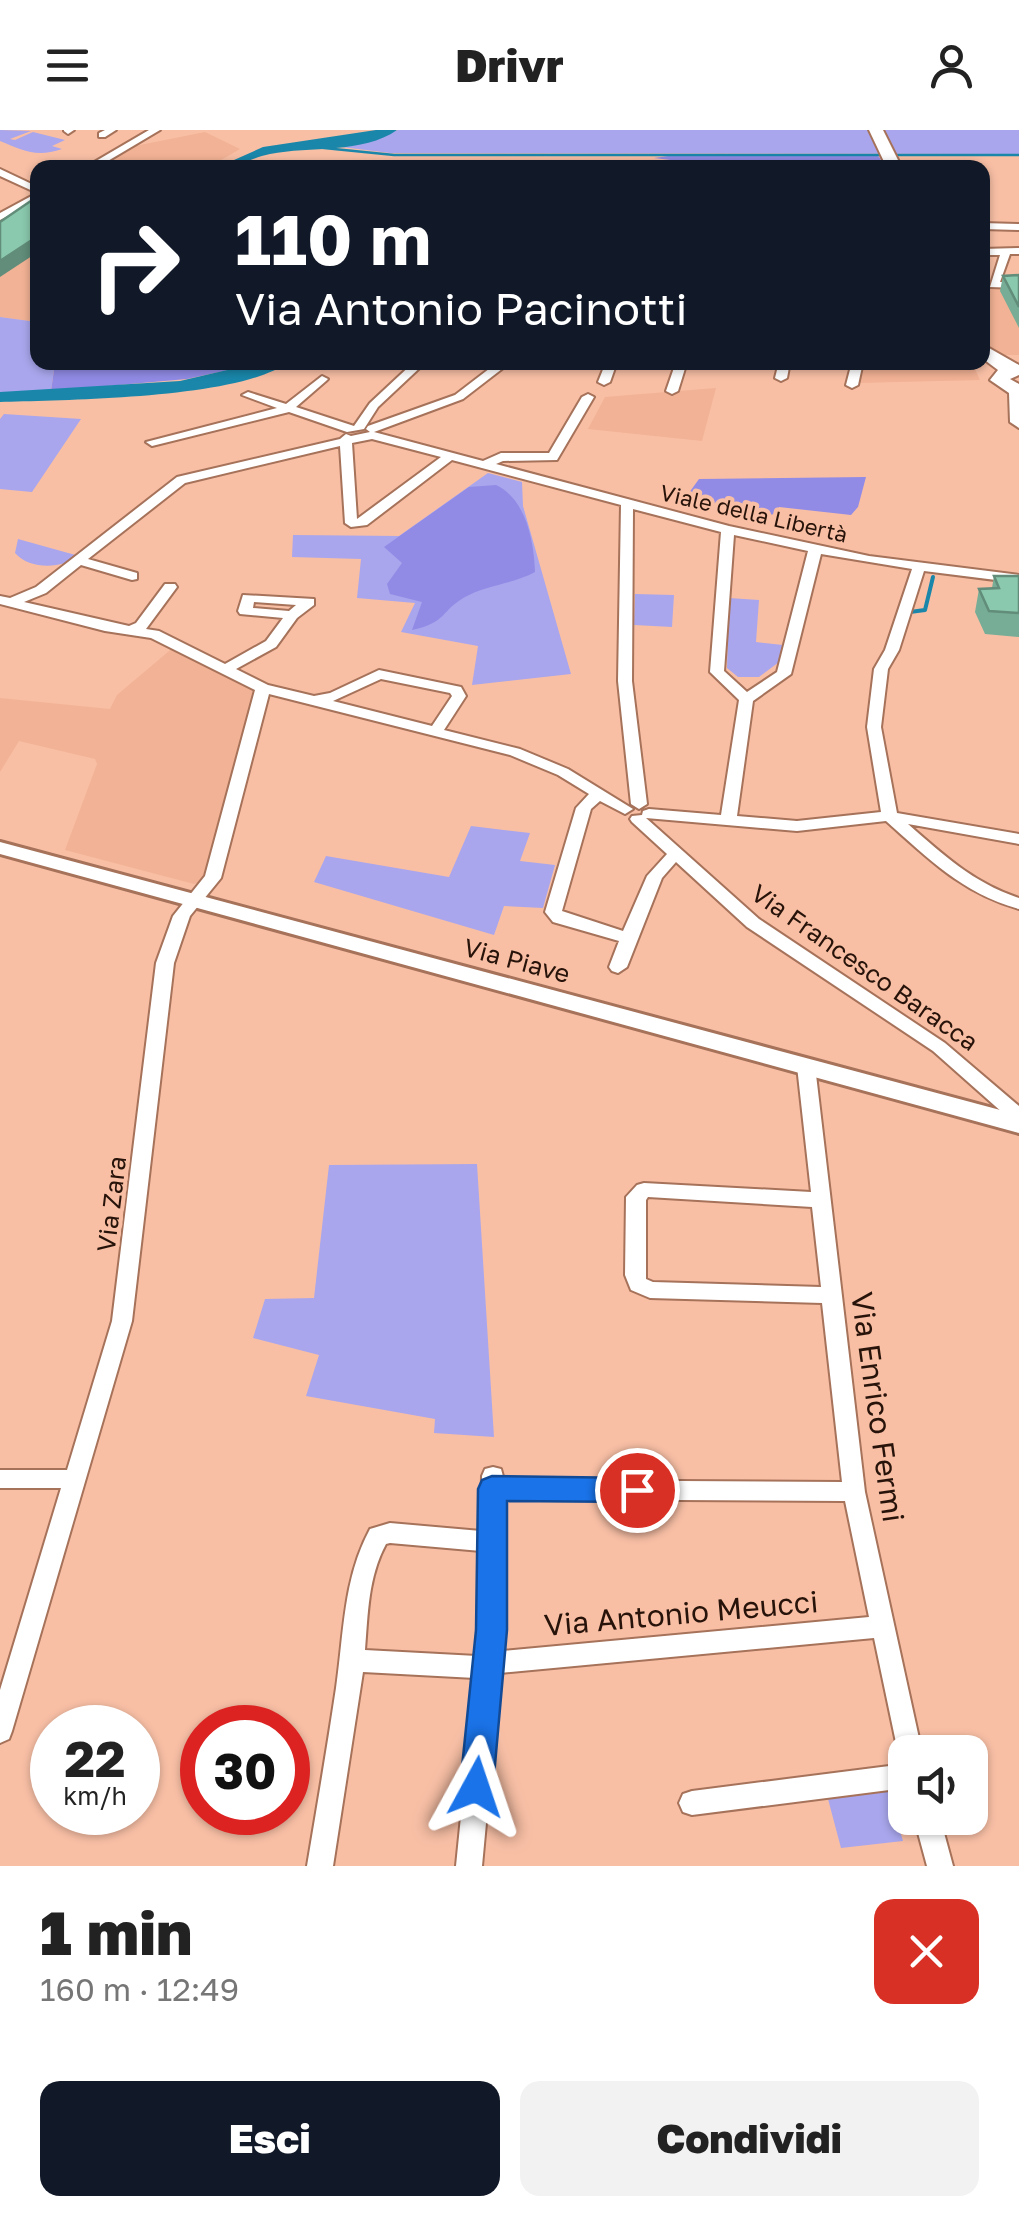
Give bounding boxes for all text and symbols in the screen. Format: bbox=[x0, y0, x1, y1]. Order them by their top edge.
icon: menu bbox=[40, 38, 95, 93]
text: Drivr bbox=[455, 38, 564, 92]
icon: person bbox=[924, 38, 979, 93]
text: 110 m bbox=[235, 196, 431, 280]
icon: right bbox=[70, 200, 200, 330]
text: Via Antonio Pacinotti bbox=[235, 281, 688, 335]
street label: Viale della Libertà bbox=[658, 478, 850, 548]
street label: Via Francesco Baracca bbox=[746, 877, 984, 1057]
street label: Via Piave bbox=[461, 931, 573, 989]
street label: Via Zara bbox=[90, 1154, 132, 1254]
street label: Via Enrico Fermi bbox=[844, 1290, 912, 1524]
pin bbox=[595, 1448, 680, 1533]
icon: arrive bbox=[610, 1463, 665, 1518]
street label: Via Antonio Meucci bbox=[542, 1583, 820, 1643]
speed limit sign: 30 bbox=[180, 1705, 310, 1835]
text: 22 bbox=[64, 1728, 125, 1788]
position arrow bbox=[424, 1735, 528, 1839]
map controls bbox=[888, 1735, 988, 1835]
button: sound bbox=[888, 1735, 988, 1835]
text: km/h bbox=[63, 1780, 127, 1811]
text: 1 min bbox=[40, 1896, 192, 1968]
button: close bbox=[874, 1899, 979, 2004]
text: 160 m · 12:49 bbox=[40, 1970, 239, 2008]
button: Esci bbox=[40, 2081, 500, 2196]
button: Condividi bbox=[520, 2081, 979, 2196]

